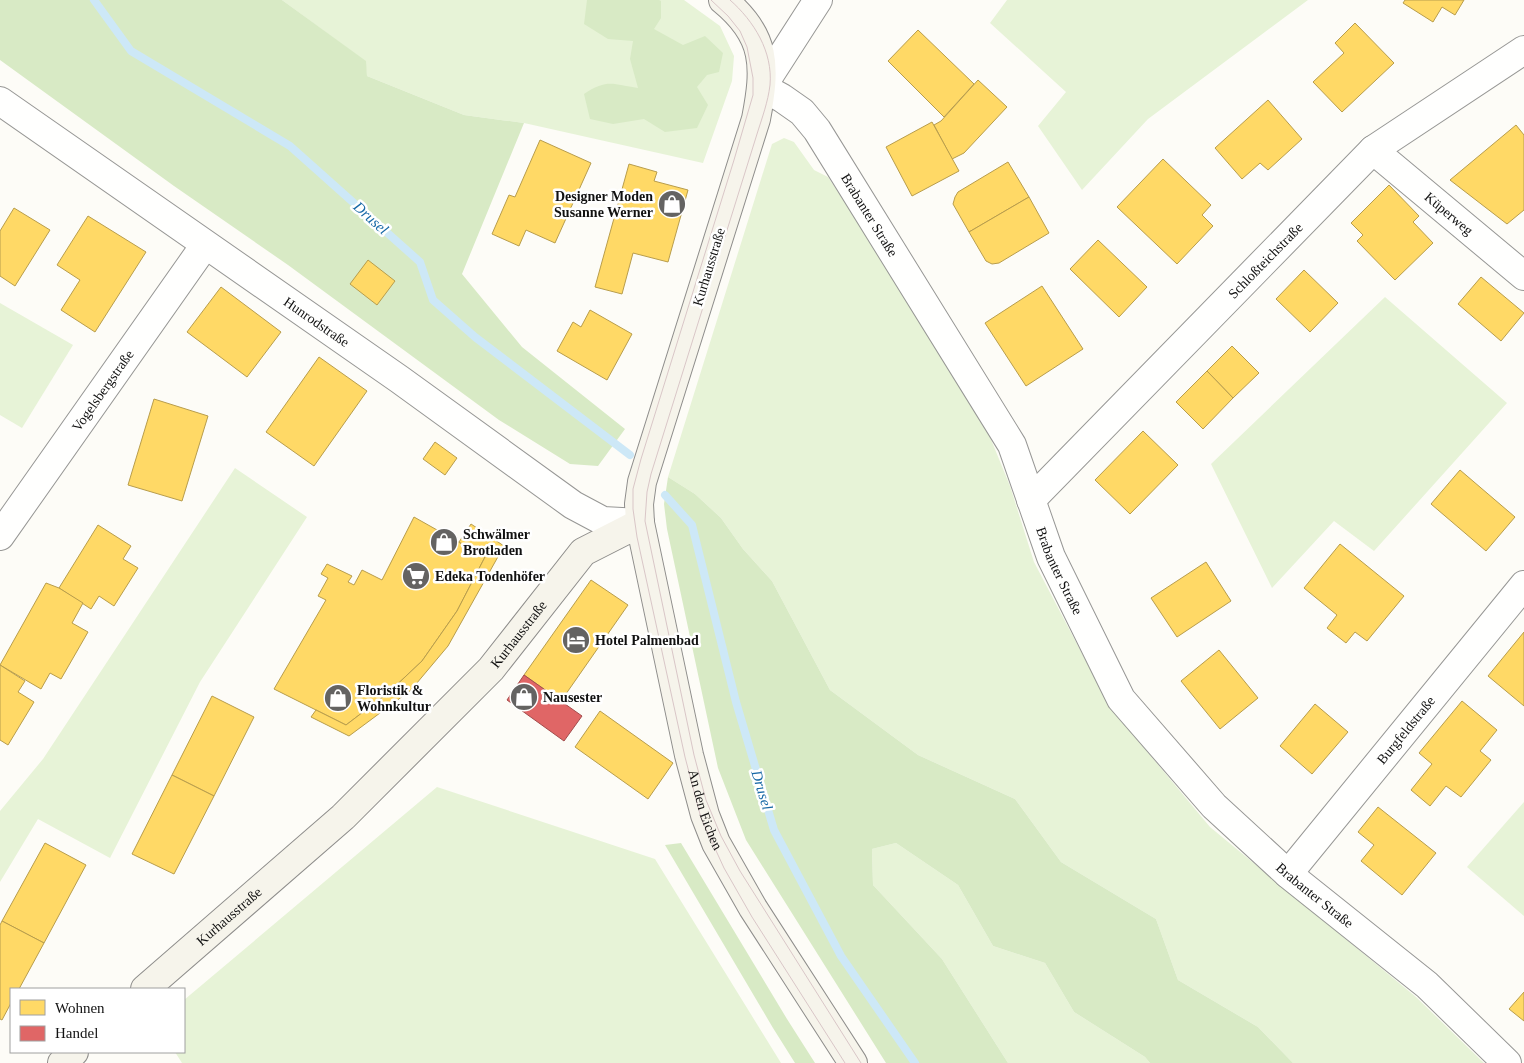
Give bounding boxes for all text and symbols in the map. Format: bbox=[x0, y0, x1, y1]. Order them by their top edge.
street label: Brabanter Straße bbox=[838, 171, 901, 259]
place label: Designer Moden Susanne Werner bbox=[554, 189, 653, 220]
shop icon: Designer Moden Susanne Werner bbox=[657, 189, 687, 219]
street label: Küperweg bbox=[1422, 189, 1476, 238]
water label: Drusel bbox=[350, 198, 392, 238]
street label: Schloßteichstraße bbox=[1225, 220, 1305, 301]
street label: Kurhausstraße bbox=[690, 226, 728, 308]
street label: Hunrodstraße bbox=[281, 294, 352, 350]
street label: Vogelsbergstraße bbox=[69, 347, 136, 434]
street label: Brabanter Straße bbox=[1034, 525, 1086, 617]
shop icon: Schwälmer Brotladen bbox=[429, 527, 459, 557]
place label: Schwälmer Brotladen bbox=[463, 527, 530, 558]
supermarket icon: Edeka Todenhöfer bbox=[401, 561, 431, 591]
place label: Edeka Todenhöfer bbox=[435, 569, 545, 584]
street label: Kurhausstraße bbox=[488, 598, 549, 671]
hotel icon: Hotel Palmenbad bbox=[561, 625, 591, 655]
place label: Hotel Palmenbad bbox=[595, 633, 699, 648]
shop icon: Nausester bbox=[509, 682, 539, 712]
shop icon: Floristik & Wohnkultur bbox=[323, 683, 353, 713]
place label: Floristik & Wohnkultur bbox=[357, 683, 431, 714]
place label: Nausester bbox=[543, 690, 602, 705]
street label: Burgfeldstraße bbox=[1374, 693, 1438, 767]
water label: Drusel bbox=[748, 767, 776, 812]
street label: An den Eichen bbox=[686, 768, 726, 852]
street label: Brabanter Straße bbox=[1273, 860, 1356, 931]
street label: Kurhausstraße bbox=[193, 884, 264, 948]
legend bbox=[10, 988, 185, 1053]
text: Wohnen bbox=[55, 1000, 105, 1016]
text: Handel bbox=[55, 1025, 98, 1041]

